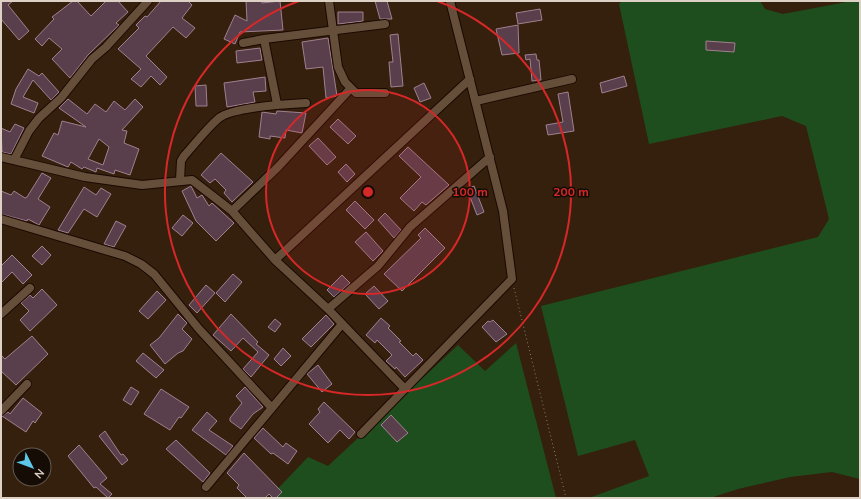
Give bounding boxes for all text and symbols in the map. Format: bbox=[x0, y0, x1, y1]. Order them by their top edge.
text: 100 m bbox=[452, 184, 488, 200]
text: 200 m bbox=[553, 184, 589, 200]
centre of rings bbox=[361, 185, 375, 199]
north arrow bbox=[12, 447, 52, 487]
text: N bbox=[31, 465, 47, 481]

